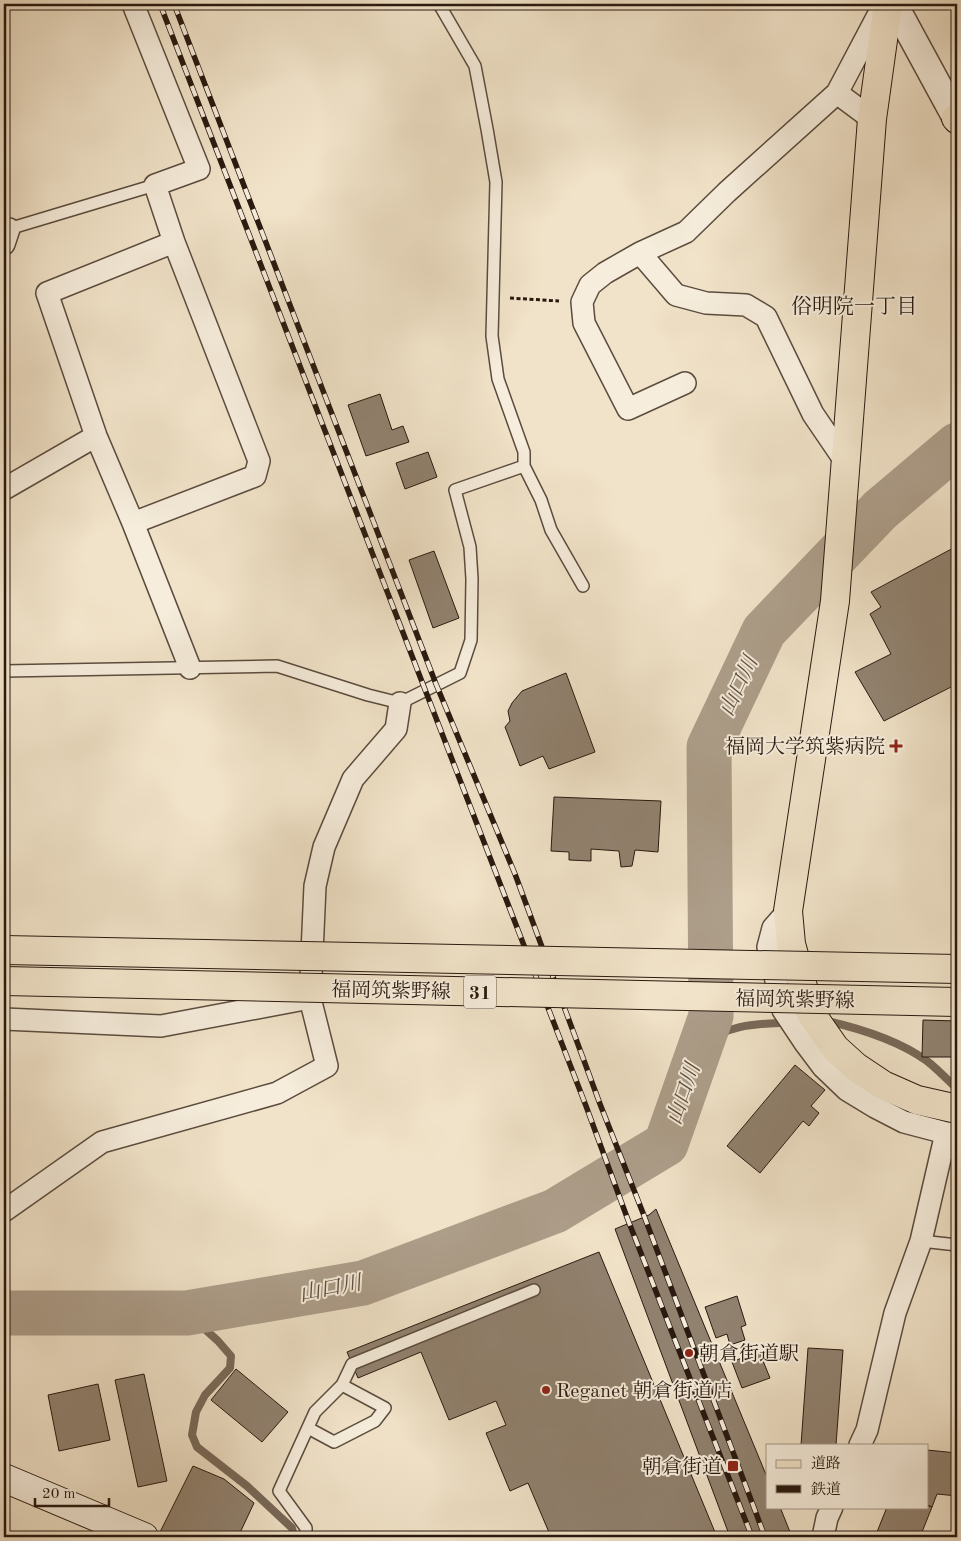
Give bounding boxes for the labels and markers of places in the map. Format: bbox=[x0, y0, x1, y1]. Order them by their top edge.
place label: 福岡大学筑紫病院 bbox=[725, 736, 885, 758]
marker: 福岡大学筑紫病院 bbox=[889, 739, 903, 753]
place label: 朝倉街道駅 bbox=[699, 1343, 799, 1365]
marker: 朝倉街道駅 bbox=[683, 1347, 695, 1359]
place label: Reganet 朝倉街道店 bbox=[556, 1380, 733, 1402]
marker: Reganet 朝倉街道店 bbox=[540, 1384, 552, 1396]
place label: 朝倉街道 bbox=[642, 1456, 722, 1478]
marker: 朝倉街道 bbox=[726, 1459, 740, 1473]

